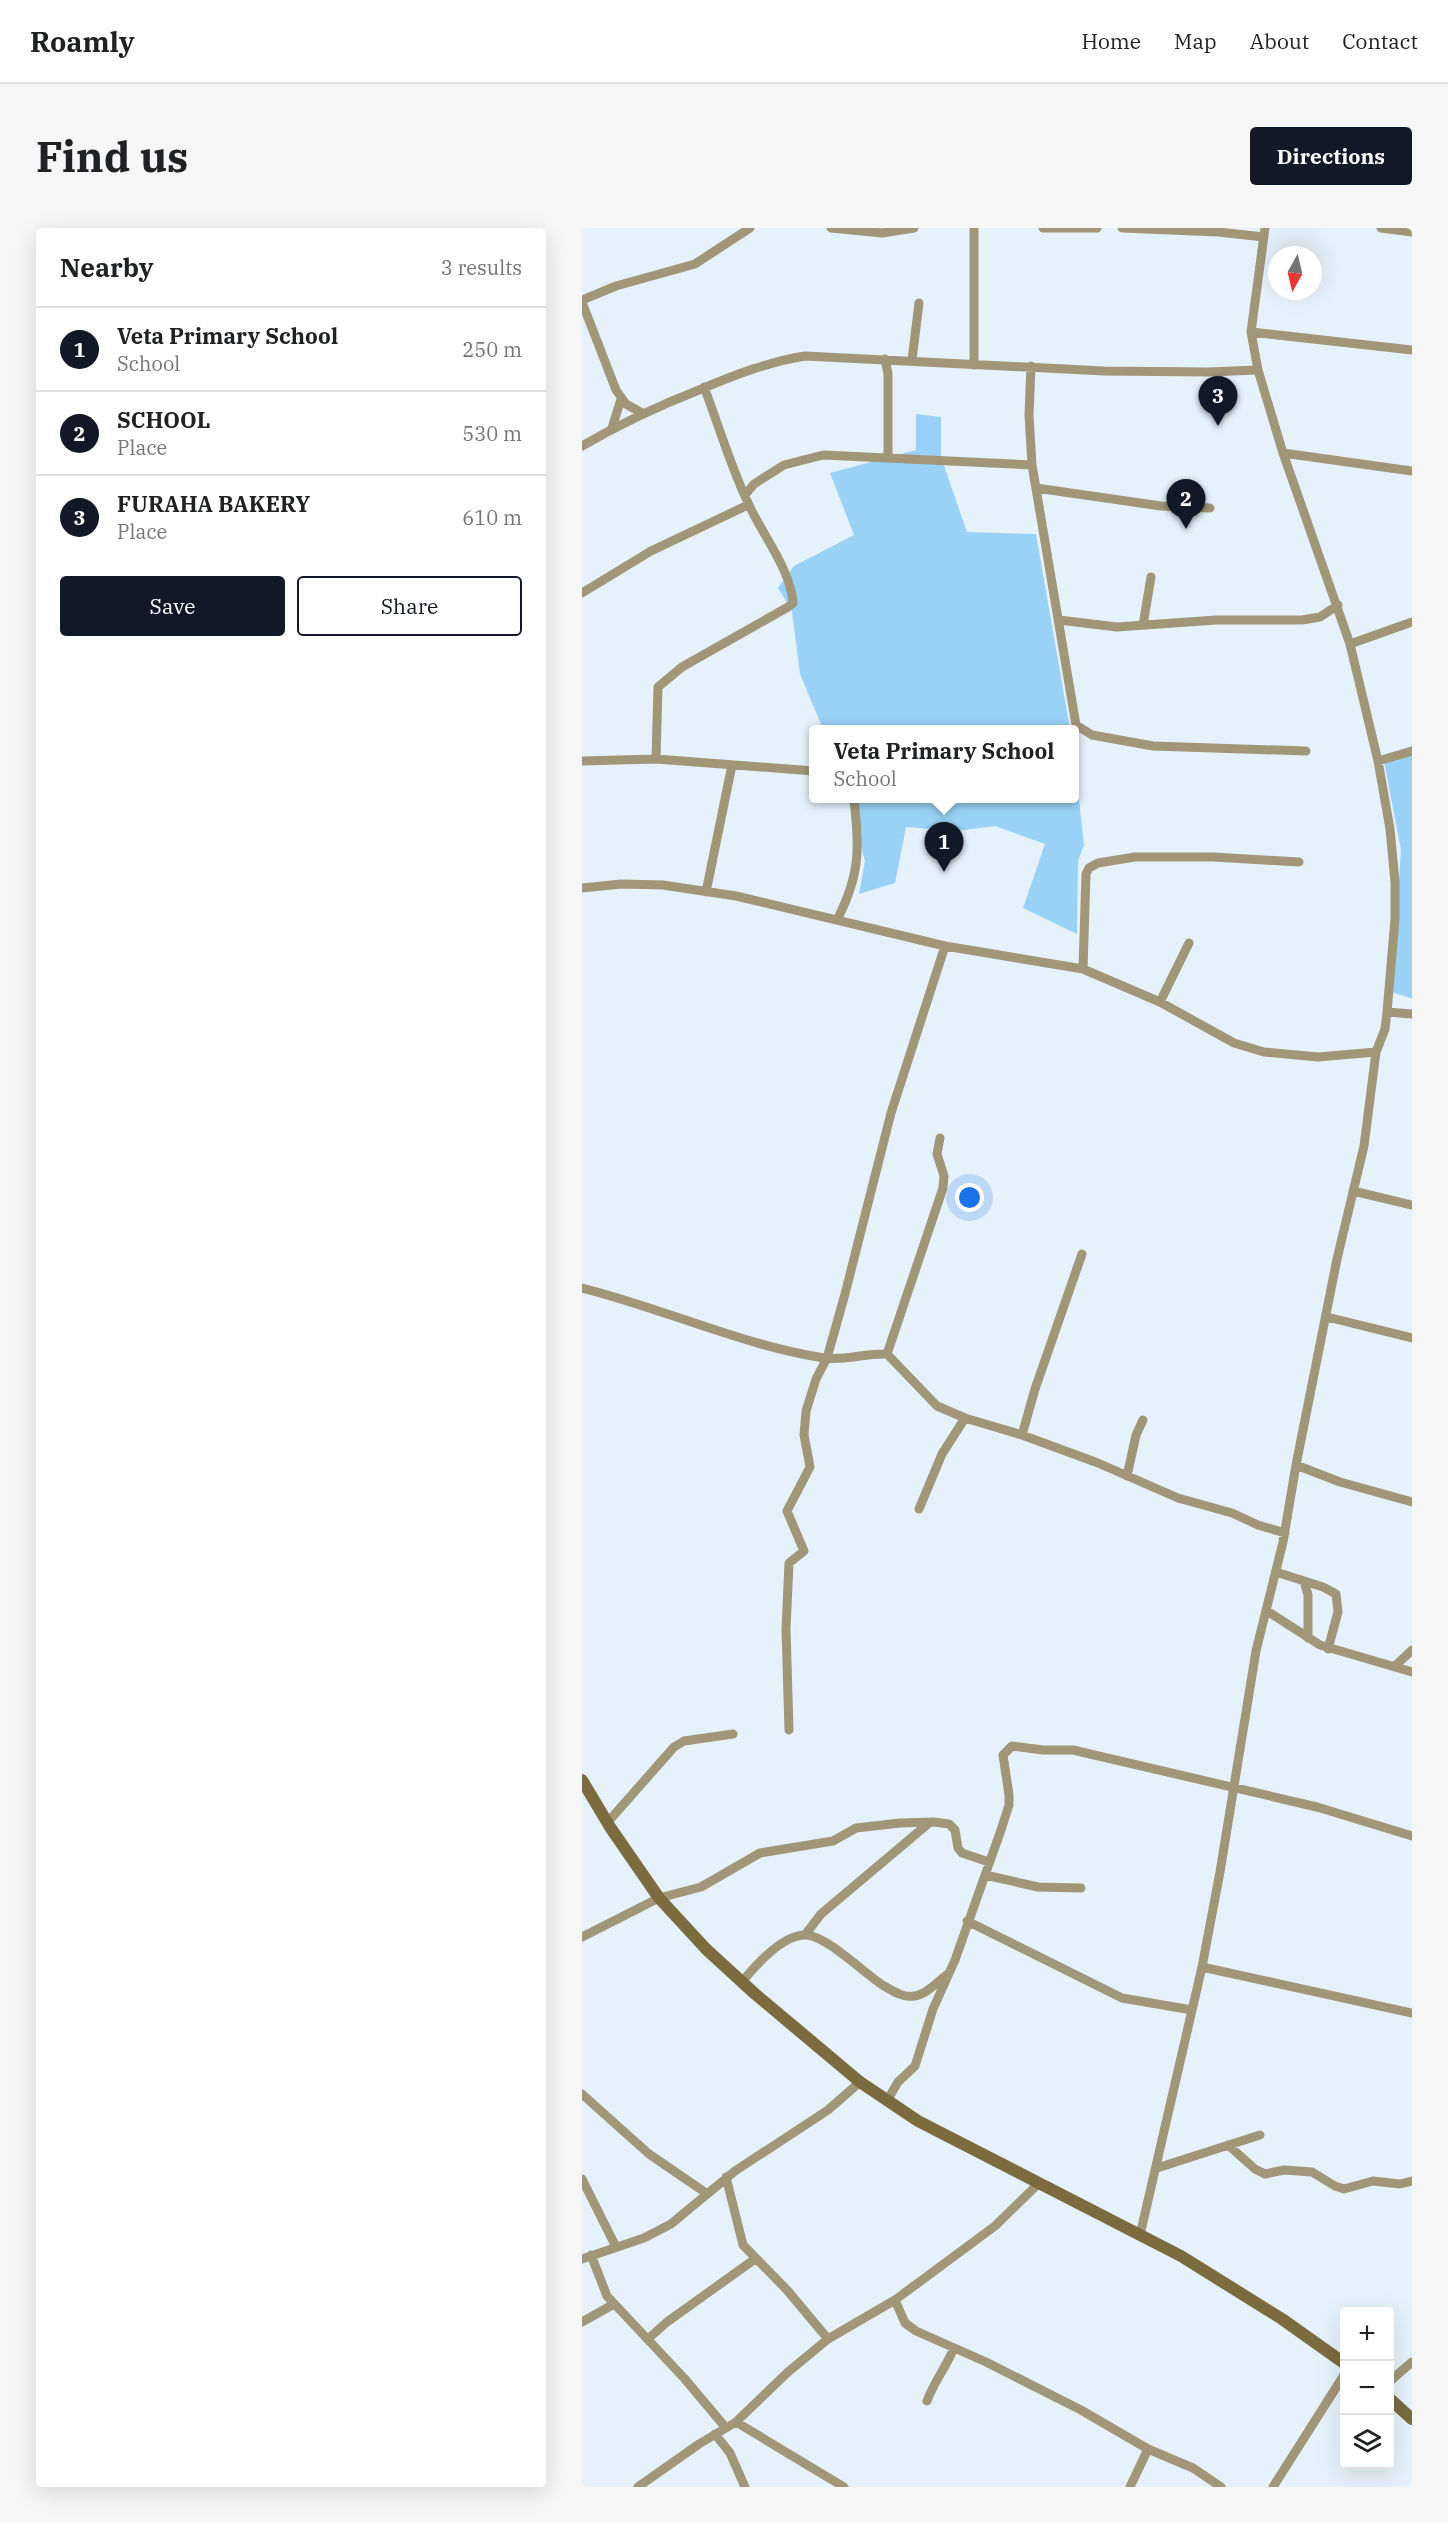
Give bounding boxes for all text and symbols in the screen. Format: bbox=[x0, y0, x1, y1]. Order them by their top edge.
text: Roamly bbox=[30, 23, 135, 60]
text: Home bbox=[1081, 27, 1141, 55]
text: Map bbox=[1174, 27, 1217, 55]
text: About bbox=[1250, 27, 1309, 55]
text: Contact bbox=[1342, 27, 1418, 55]
button: Directions bbox=[1250, 127, 1412, 185]
text: Find us bbox=[36, 129, 188, 184]
north arrow bbox=[1268, 246, 1322, 300]
text: Nearby bbox=[60, 250, 154, 284]
text: 3 results bbox=[441, 254, 522, 281]
text: Veta Primary School bbox=[117, 321, 338, 350]
text: 1 bbox=[74, 336, 86, 363]
text: 250 m bbox=[462, 336, 522, 363]
text: School bbox=[117, 350, 180, 377]
pin: 3 bbox=[1198, 376, 1238, 426]
text: SCHOOL bbox=[117, 405, 210, 434]
text: 2 bbox=[74, 420, 86, 447]
text: 530 m bbox=[462, 420, 522, 447]
text: Place bbox=[117, 434, 167, 461]
pin: 2 bbox=[1166, 480, 1206, 529]
text: FURAHA BAKERY bbox=[117, 489, 311, 518]
text: 3 bbox=[74, 504, 86, 531]
text: 610 m bbox=[462, 504, 522, 531]
text: Place bbox=[117, 518, 167, 545]
button: Save bbox=[60, 576, 285, 636]
button: Share bbox=[297, 576, 522, 636]
popup bbox=[809, 725, 1079, 803]
text: Veta Primary School bbox=[833, 736, 1055, 765]
text: School bbox=[833, 765, 897, 792]
pin: 1 bbox=[924, 822, 964, 872]
your location bbox=[955, 1183, 984, 1212]
map controls bbox=[1340, 2307, 1394, 2469]
button: + bbox=[1340, 2307, 1394, 2361]
button: − bbox=[1340, 2361, 1394, 2415]
button: layers bbox=[1340, 2415, 1394, 2469]

